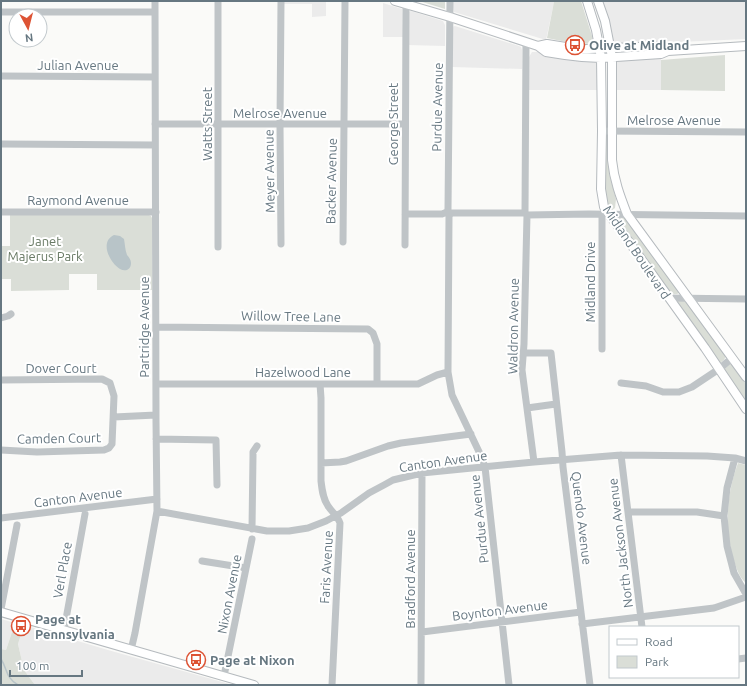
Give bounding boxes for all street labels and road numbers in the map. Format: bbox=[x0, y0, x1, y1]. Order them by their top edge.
street label: Julian Avenue bbox=[37, 58, 119, 72]
street label: Purdue Avenue bbox=[429, 62, 445, 152]
street label: George Street bbox=[386, 83, 400, 165]
street label: Watts Street bbox=[200, 87, 214, 161]
street label: Melrose Avenue bbox=[233, 106, 327, 120]
street label: Melrose Avenue bbox=[627, 113, 721, 127]
street label: Meyer Avenue bbox=[261, 129, 277, 213]
street label: Backer Avenue bbox=[323, 138, 339, 224]
street label: Raymond Avenue bbox=[27, 193, 129, 207]
street label: Midland Boulevard bbox=[601, 203, 673, 301]
street label: Midland Drive bbox=[583, 242, 597, 322]
street label: Partridge Avenue bbox=[137, 276, 151, 378]
street label: Waldron Avenue bbox=[505, 278, 521, 374]
street label: Willow Tree Lane bbox=[241, 308, 341, 324]
street label: Dover Court bbox=[25, 361, 97, 375]
street label: Hazelwood Lane bbox=[255, 365, 351, 379]
street label: Camden Court bbox=[17, 430, 101, 446]
street label: Canton Avenue bbox=[398, 448, 488, 474]
street label: Quendo Avenue bbox=[568, 470, 595, 566]
street label: Purdue Avenue bbox=[467, 474, 491, 564]
street label: North Jackson Avenue bbox=[605, 477, 635, 609]
street label: Canton Avenue bbox=[33, 485, 123, 509]
street label: Bradford Avenue bbox=[403, 529, 417, 629]
street label: Faris Avenue bbox=[317, 530, 335, 604]
street label: Verl Place bbox=[50, 541, 74, 599]
street label: Nixon Avenue bbox=[214, 553, 244, 635]
street label: Boynton Avenue bbox=[451, 597, 549, 623]

